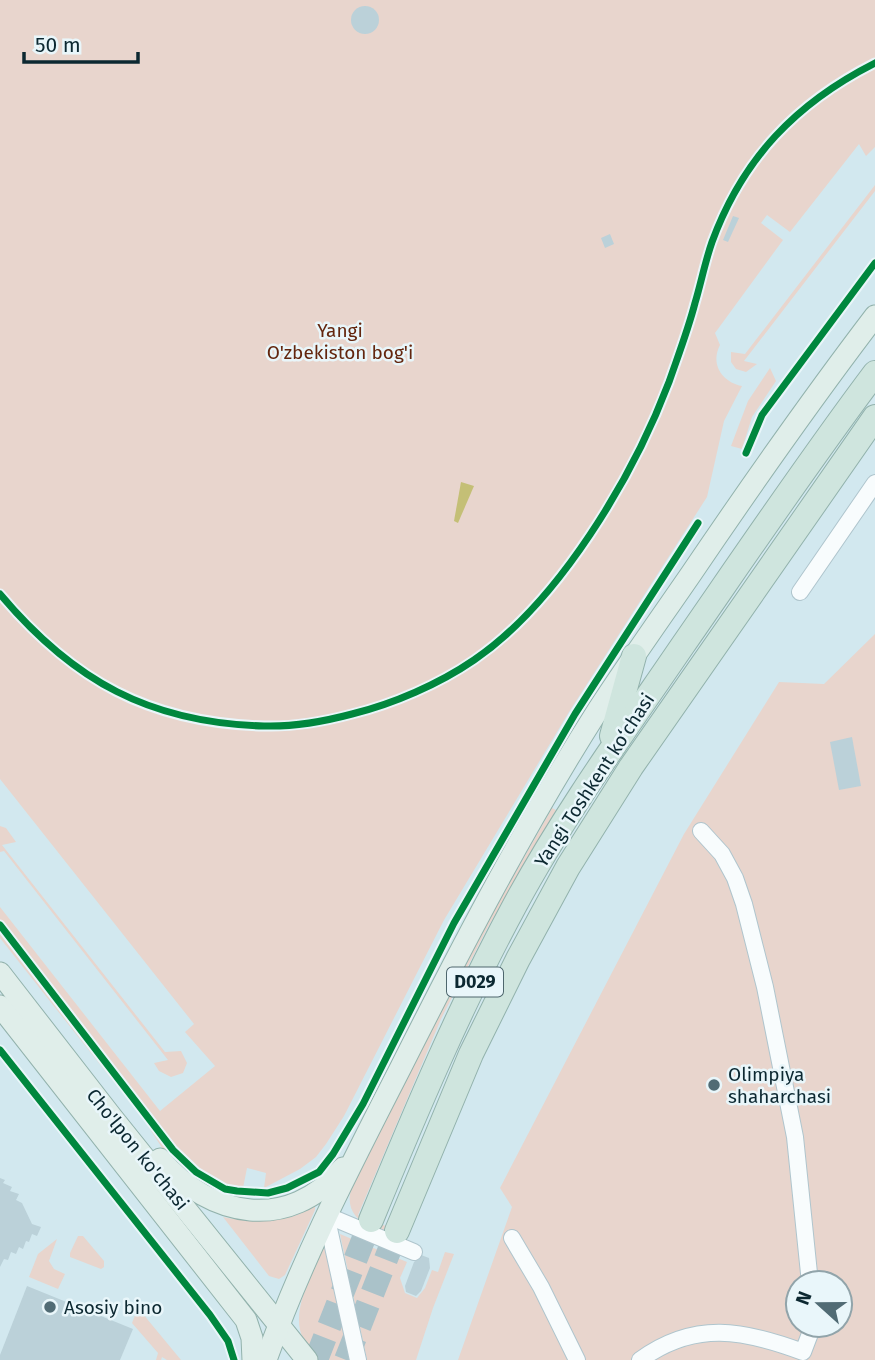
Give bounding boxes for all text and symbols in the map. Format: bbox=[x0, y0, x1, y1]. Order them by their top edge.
scale bar bbox=[24, 21, 138, 65]
text: 50 m bbox=[35, 32, 81, 58]
park label: Yangi O'zbekiston bog'i bbox=[267, 319, 413, 364]
street label: Yangi Toshkent ko‘chasi bbox=[530, 689, 659, 872]
road number: D029 bbox=[447, 967, 503, 996]
place label: Olimpiya shaharchasi bbox=[728, 1063, 831, 1108]
marker: Olimpiya shaharchasi bbox=[706, 1077, 722, 1093]
street label: Cho'lpon ko'chasi bbox=[82, 1084, 194, 1215]
north arrow bbox=[784, 1269, 854, 1339]
text: N bbox=[791, 1288, 817, 1308]
place label: Asosiy bino bbox=[64, 1296, 162, 1319]
marker: Asosiy bino bbox=[42, 1299, 58, 1315]

